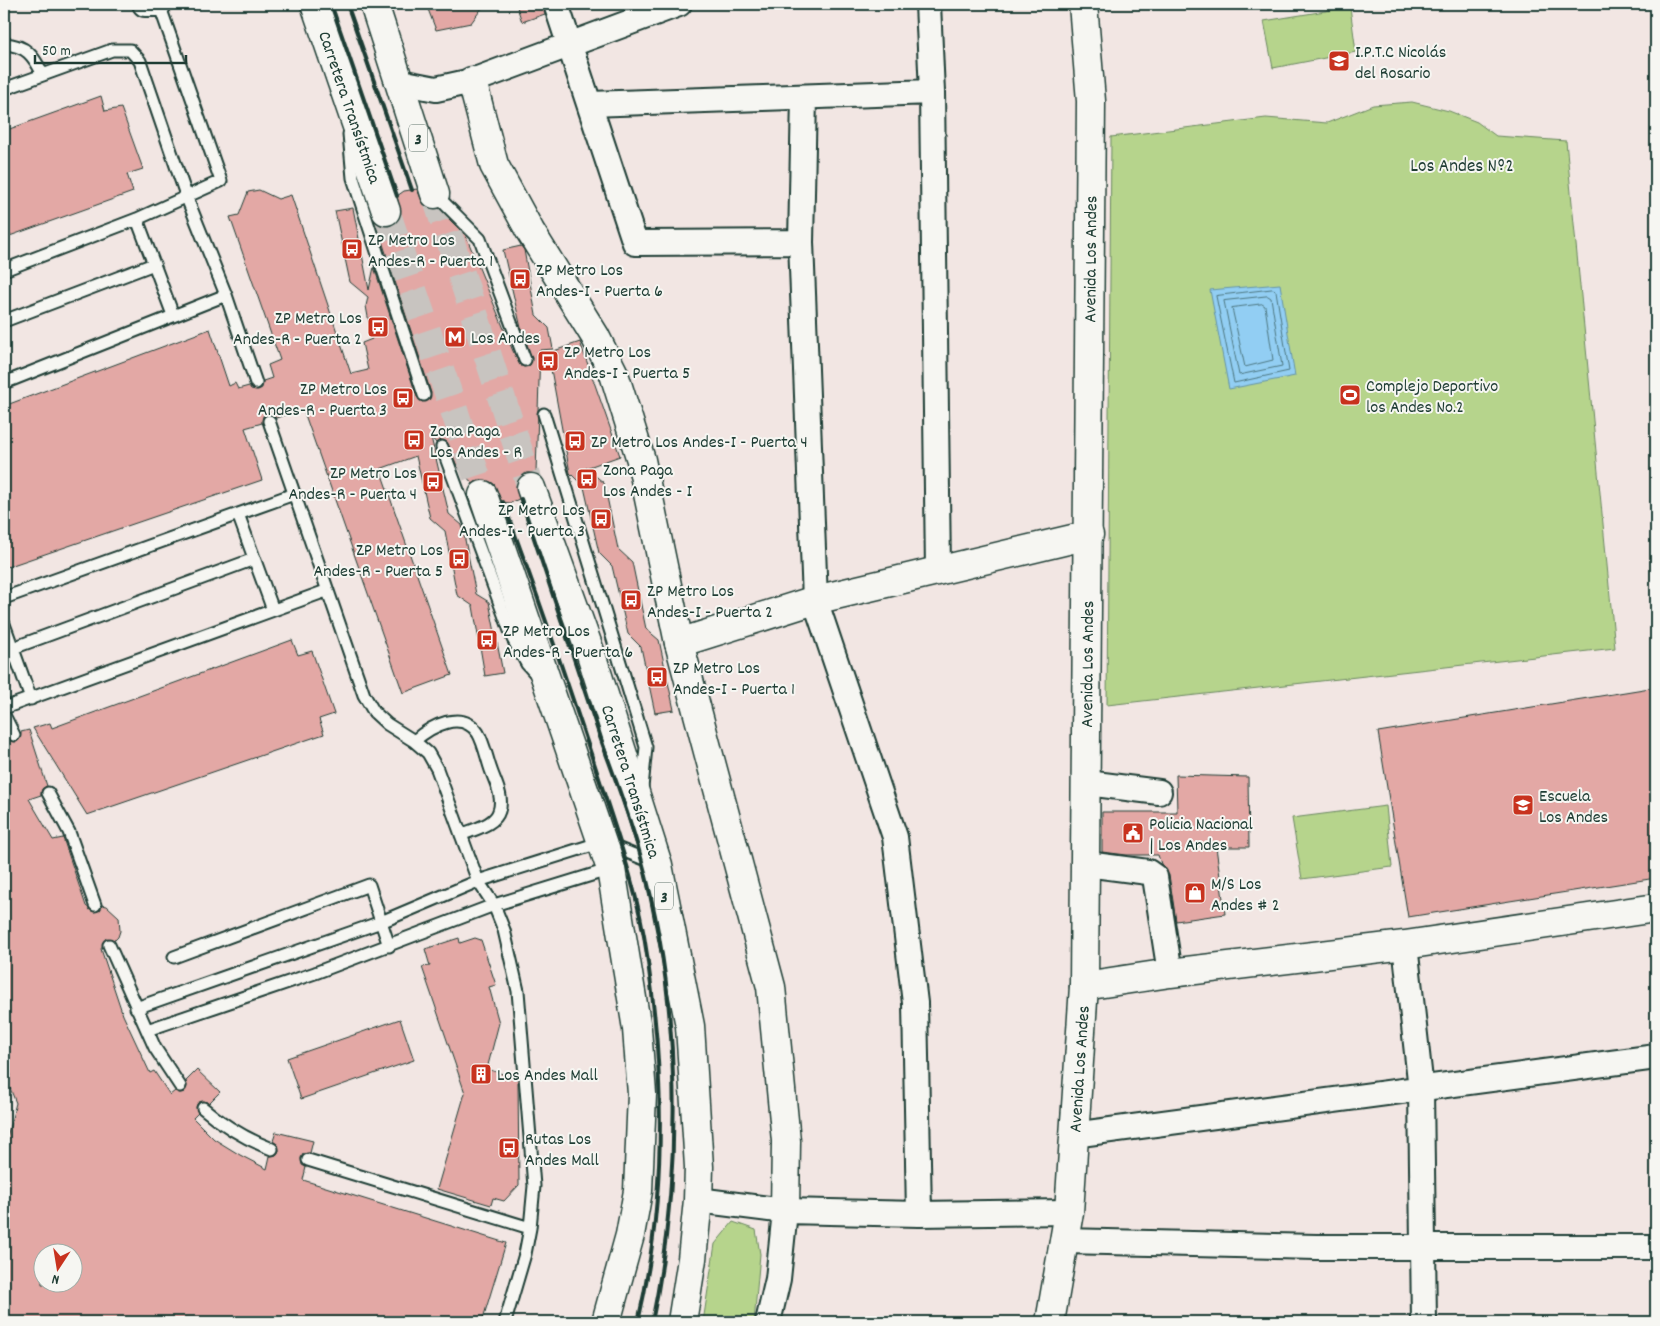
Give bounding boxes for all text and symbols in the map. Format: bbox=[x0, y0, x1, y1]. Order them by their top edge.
street label: Carretera Transístmica bbox=[310, 28, 386, 188]
scale bar bbox=[35, 32, 186, 64]
text: 50 m bbox=[42, 41, 71, 63]
place label: I.P.T.C Nicolás del Rosario bbox=[1355, 41, 1446, 87]
school or university icon: I.P.T.C Nicolás del Rosario bbox=[1327, 49, 1351, 73]
road number: 3 bbox=[409, 125, 427, 152]
district label: Los Andes Nº2 bbox=[1410, 154, 1514, 181]
street label: Avenida Los Andes bbox=[1079, 196, 1105, 323]
place label: ZP Metro Los Andes-R - Puerta 1 bbox=[368, 229, 493, 275]
bus stop icon: ZP Metro Los Andes-R - Puerta 1 bbox=[340, 237, 364, 261]
place label: ZP Metro Los Andes-I - Puerta 6 bbox=[536, 259, 663, 305]
bus stop icon: ZP Metro Los Andes-I - Puerta 6 bbox=[508, 267, 532, 291]
place label: ZP Metro Los Andes-R - Puerta 2 bbox=[233, 307, 362, 353]
bus stop icon: ZP Metro Los Andes-R - Puerta 2 bbox=[366, 315, 390, 339]
metro station icon: Los Andes bbox=[443, 325, 467, 349]
place label: Los Andes bbox=[471, 327, 540, 352]
place label: ZP Metro Los Andes-I - Puerta 5 bbox=[564, 341, 690, 387]
bus stop icon: ZP Metro Los Andes-I - Puerta 5 bbox=[536, 349, 560, 373]
place label: Complejo Deportivo los Andes No.2 bbox=[1366, 375, 1498, 421]
place label: ZP Metro Los Andes-R - Puerta 3 bbox=[258, 378, 387, 424]
sports icon: Complejo Deportivo los Andes No.2 bbox=[1338, 383, 1362, 407]
bus stop icon: ZP Metro Los Andes-R - Puerta 3 bbox=[391, 386, 415, 410]
place label: Zona Paga Los Andes - R bbox=[430, 420, 522, 466]
bus stop icon: Zona Paga Los Andes - R bbox=[402, 428, 426, 452]
bus stop icon: ZP Metro Los Andes-I - Puerta 4 bbox=[563, 429, 587, 453]
place label: ZP Metro Los Andes-I - Puerta 4 bbox=[591, 431, 808, 456]
place label: Zona Paga Los Andes - I bbox=[603, 459, 693, 505]
place label: ZP Metro Los Andes-R - Puerta 4 bbox=[288, 462, 417, 508]
bus stop icon: Zona Paga Los Andes - I bbox=[575, 467, 599, 491]
bus stop icon: ZP Metro Los Andes-R - Puerta 4 bbox=[421, 470, 445, 494]
place label: ZP Metro Los Andes-I - Puerta 3 bbox=[459, 499, 585, 545]
bus stop icon: ZP Metro Los Andes-I - Puerta 3 bbox=[589, 507, 613, 531]
place label: ZP Metro Los Andes-R - Puerta 5 bbox=[314, 539, 443, 585]
bus stop icon: ZP Metro Los Andes-R - Puerta 5 bbox=[447, 547, 471, 571]
place label: ZP Metro Los Andes-I - Puerta 2 bbox=[647, 580, 773, 626]
bus stop icon: ZP Metro Los Andes-I - Puerta 2 bbox=[619, 588, 643, 612]
street label: Avenida Los Andes bbox=[1076, 600, 1102, 728]
place label: ZP Metro Los Andes-R - Puerta 6 bbox=[503, 620, 633, 666]
bus stop icon: ZP Metro Los Andes-R - Puerta 6 bbox=[475, 628, 499, 652]
place label: ZP Metro Los Andes-I - Puerta 1 bbox=[673, 657, 795, 703]
bus stop icon: ZP Metro Los Andes-I - Puerta 1 bbox=[645, 665, 669, 689]
street label: Carretera Transístmica bbox=[593, 702, 665, 862]
place label: Escuela Los Andes bbox=[1539, 785, 1608, 831]
school or university icon: Escuela Los Andes bbox=[1511, 793, 1535, 817]
place label: Policia Nacional | Los Andes bbox=[1149, 813, 1253, 859]
public building icon: Policia Nacional | Los Andes bbox=[1121, 821, 1145, 845]
place label: M/S Los Andes # 2 bbox=[1211, 873, 1280, 919]
shop icon: M/S Los Andes # 2 bbox=[1183, 881, 1207, 905]
road number: 3 bbox=[655, 882, 673, 909]
street label: Avenida Los Andes bbox=[1064, 1005, 1098, 1133]
building icon: Los Andes Mall bbox=[469, 1062, 493, 1086]
place label: Los Andes Mall bbox=[497, 1064, 599, 1089]
place label: Rutas Los Andes Mall bbox=[525, 1128, 599, 1174]
bus stop icon: Rutas Los Andes Mall bbox=[497, 1136, 521, 1160]
north arrow bbox=[32, 1244, 82, 1294]
text: N bbox=[50, 1268, 61, 1289]

